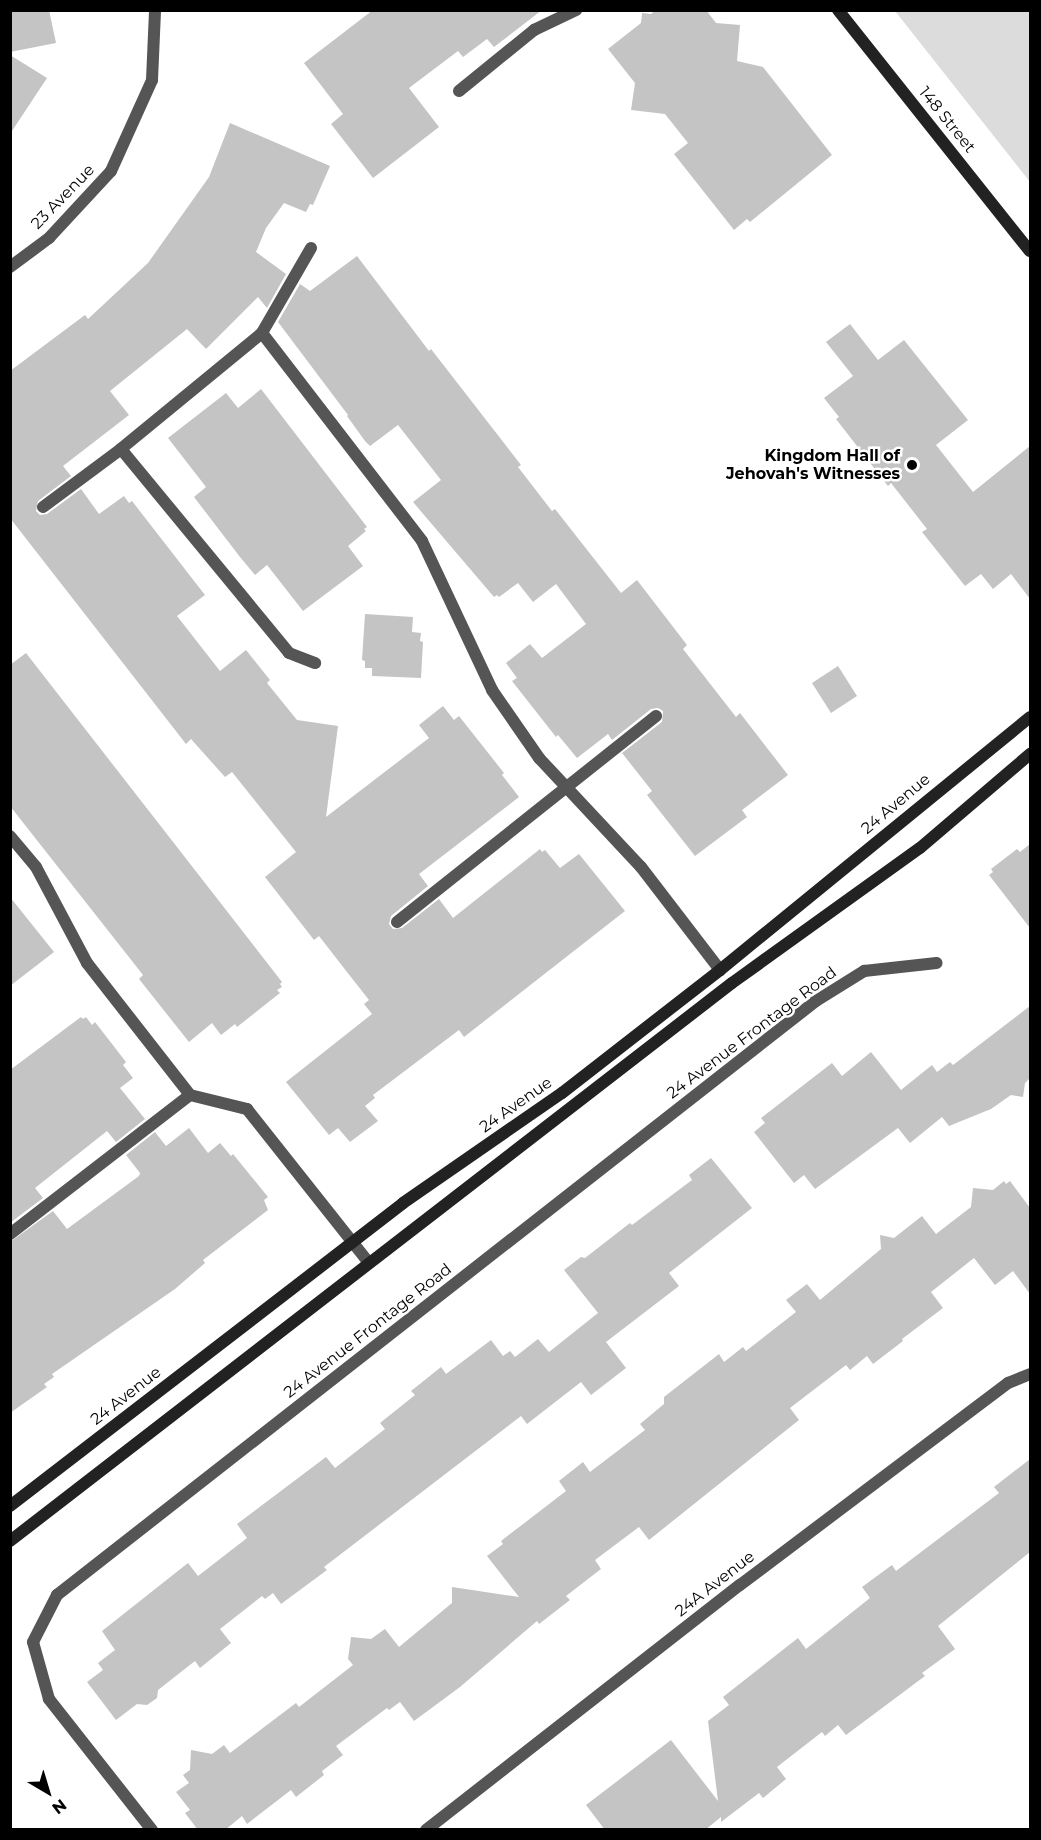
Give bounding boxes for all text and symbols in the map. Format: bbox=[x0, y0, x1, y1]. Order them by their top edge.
street label: 148 Street bbox=[915, 83, 979, 157]
street label: 23 Avenue bbox=[27, 161, 99, 233]
place label: Kingdom Hall of Jehovah's Witnesses bbox=[726, 446, 900, 484]
marker: Kingdom Hall of Jehovah's Witnesses bbox=[905, 458, 919, 472]
street label: 24 Avenue bbox=[858, 770, 934, 838]
street label: 24 Avenue Frontage Road bbox=[663, 963, 841, 1103]
street label: 24 Avenue bbox=[476, 1073, 556, 1137]
street label: 24 Avenue Frontage Road bbox=[280, 1260, 456, 1402]
street label: 24 Avenue bbox=[87, 1363, 165, 1429]
street label: 24A Avenue bbox=[672, 1547, 758, 1621]
north arrow bbox=[18, 1762, 78, 1822]
text: N bbox=[48, 1795, 70, 1818]

